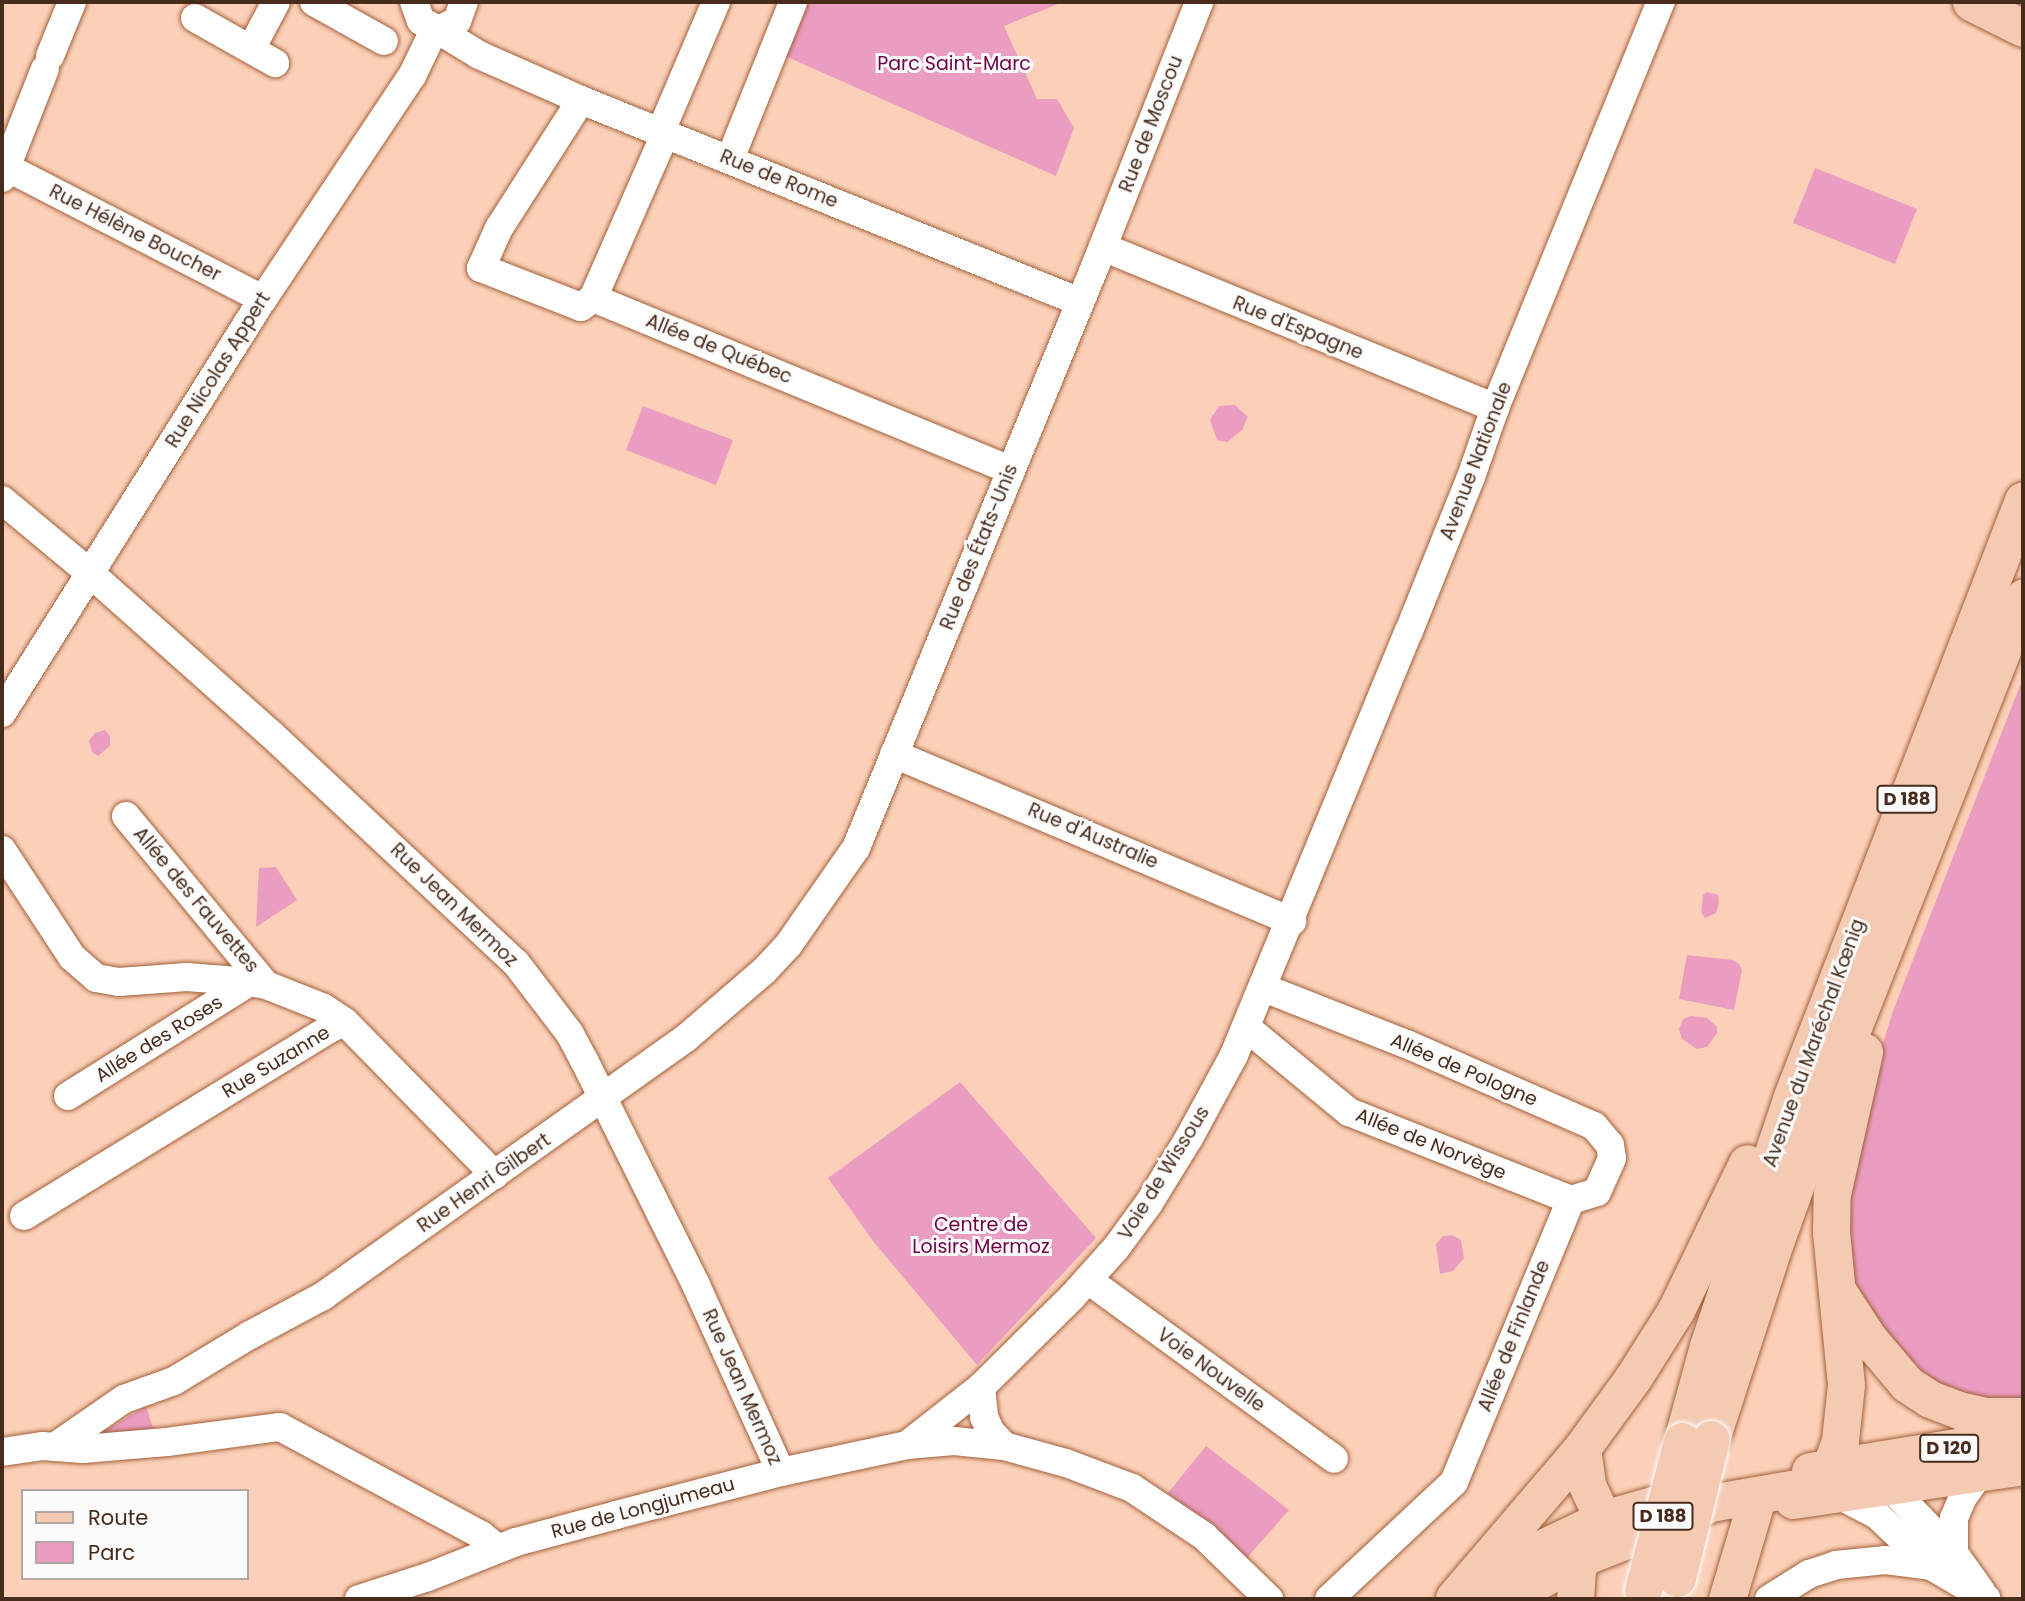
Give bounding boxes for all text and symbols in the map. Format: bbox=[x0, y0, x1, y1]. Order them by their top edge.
street label: Rue de Moscou bbox=[1114, 52, 1188, 196]
park label: Parc Saint-Marc bbox=[877, 53, 1031, 75]
street label: Rue de Rome bbox=[717, 145, 841, 213]
street label: Rue Hélène Boucher bbox=[45, 180, 225, 286]
street label: Rue Nicolas Appert bbox=[161, 288, 275, 452]
street label: Rue d'Espagne bbox=[1229, 291, 1367, 365]
street label: Allée de Québec bbox=[643, 309, 795, 389]
street label: Avenue Nationale bbox=[1435, 379, 1517, 543]
street label: Rue des États-Unis bbox=[935, 461, 1023, 633]
road number: D 188 bbox=[1876, 784, 1938, 814]
street label: Rue d'Australie bbox=[1024, 798, 1162, 874]
street label: Allée des Fauvettes bbox=[128, 823, 264, 977]
street label: Rue Jean Mermoz bbox=[386, 838, 522, 972]
street label: Avenue du Maréchal Kœnig bbox=[1758, 916, 1870, 1170]
street label: Allée des Roses bbox=[91, 991, 227, 1087]
street label: Rue Suzanne bbox=[218, 1021, 334, 1103]
street label: Allée de Pologne bbox=[1387, 1029, 1541, 1111]
street label: Voie de Wissous bbox=[1114, 1102, 1214, 1244]
street label: Allée de Norvège bbox=[1352, 1103, 1510, 1185]
street label: Rue Henri Gilbert bbox=[413, 1129, 555, 1237]
park label: Centre de Loisirs Mermoz bbox=[912, 1214, 1050, 1258]
street label: Allée de Finlande bbox=[1473, 1257, 1555, 1415]
street label: Rue Jean Mermoz bbox=[697, 1306, 787, 1468]
street label: Voie Nouvelle bbox=[1153, 1323, 1269, 1417]
road number: D 120 bbox=[1918, 1434, 1980, 1462]
street label: Rue de Longjumeau bbox=[549, 1473, 737, 1543]
legend bbox=[21, 1489, 248, 1580]
road number: D 188 bbox=[1632, 1502, 1694, 1531]
text: Route bbox=[88, 1503, 148, 1532]
text: Parc bbox=[88, 1538, 135, 1567]

